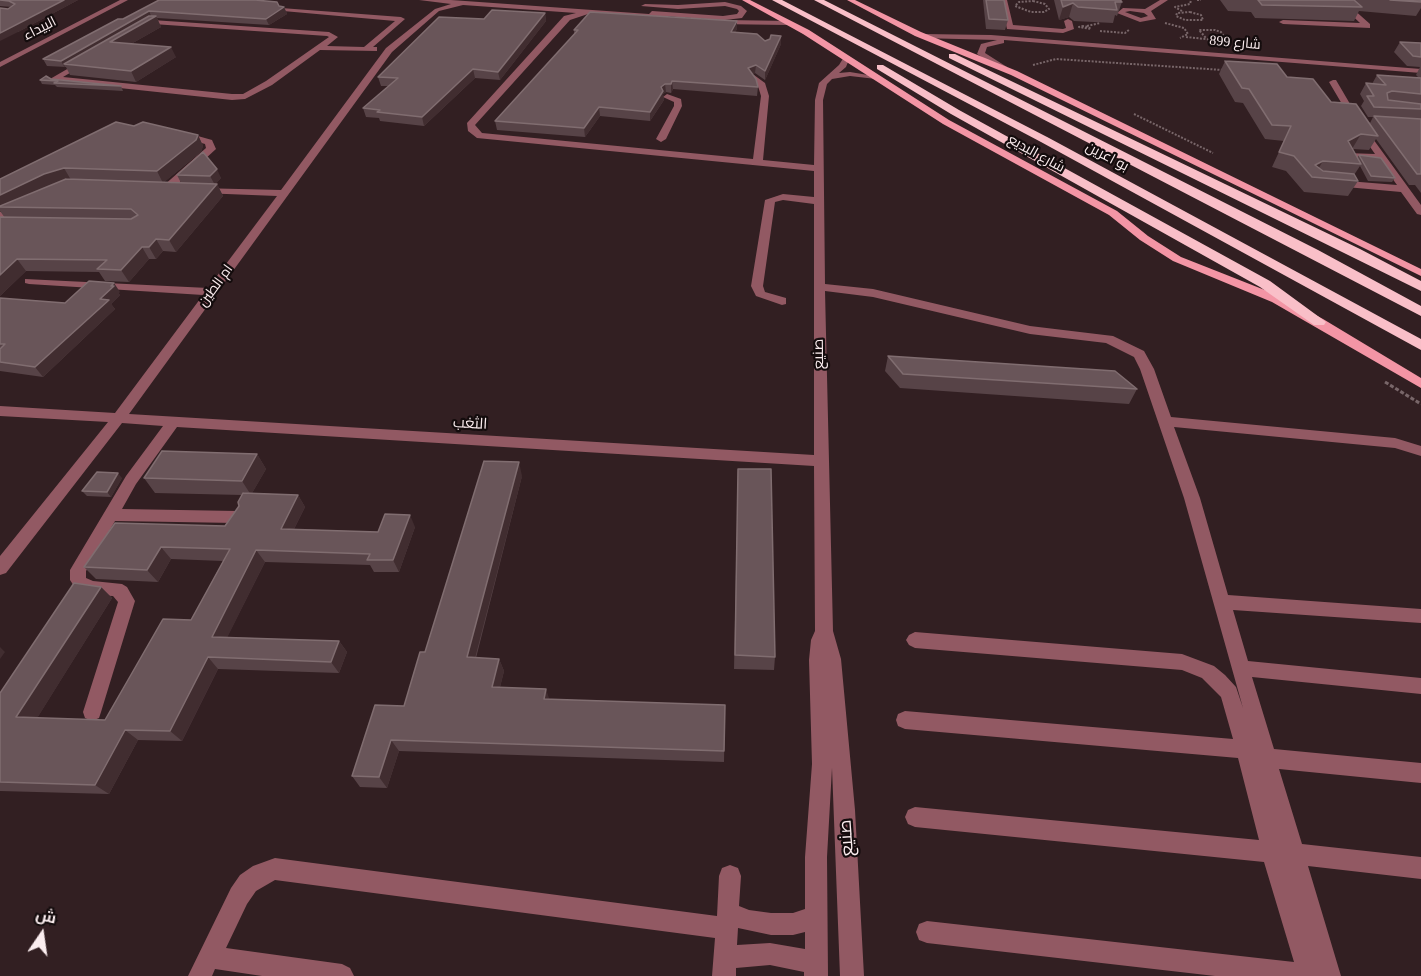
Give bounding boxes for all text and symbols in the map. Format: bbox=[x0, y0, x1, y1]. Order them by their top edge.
street label: البيداء bbox=[21, 14, 59, 44]
street label: شارع 899 bbox=[1209, 32, 1261, 54]
street label: شارع البديع bbox=[1005, 132, 1067, 176]
street label: بو اعرين bbox=[1083, 139, 1131, 175]
street label: ام الطين bbox=[195, 262, 237, 310]
street label: صنيع bbox=[810, 339, 828, 369]
street label: الثغب bbox=[452, 414, 488, 434]
street label: صنيع bbox=[835, 819, 859, 857]
north arrow bbox=[12, 904, 72, 964]
text: ش bbox=[34, 905, 58, 927]

